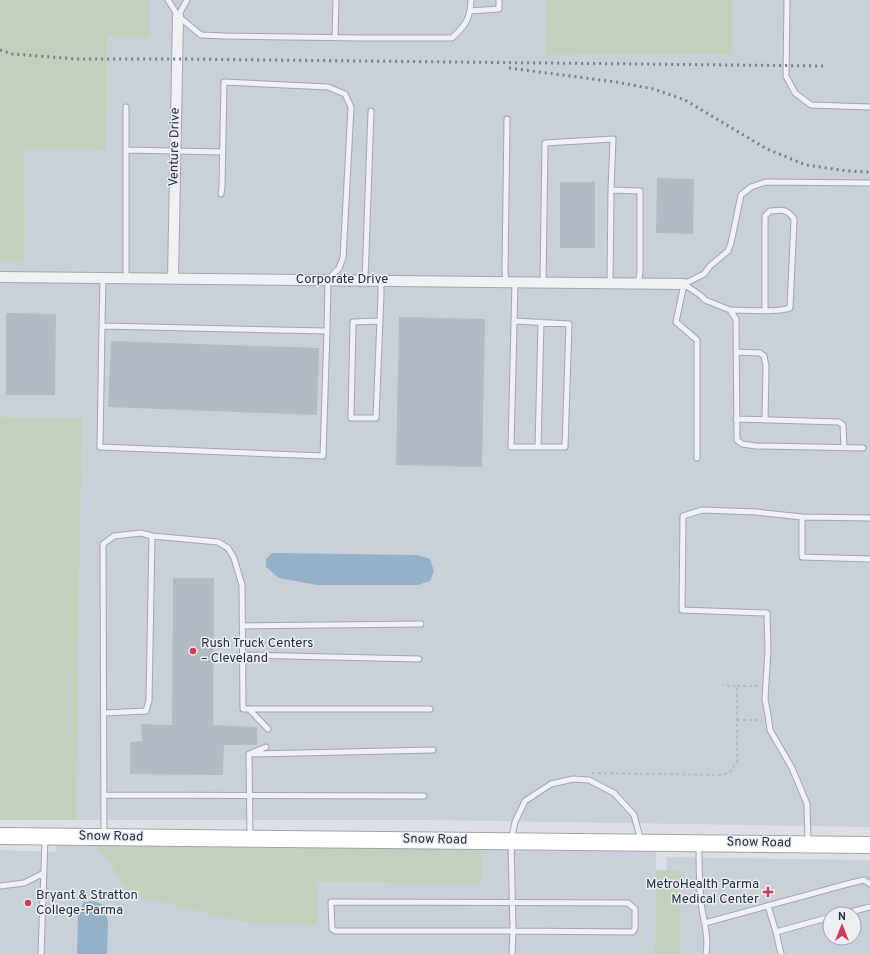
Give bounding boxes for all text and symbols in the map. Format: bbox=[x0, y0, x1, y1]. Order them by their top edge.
street label: Venture Drive bbox=[166, 107, 184, 187]
street label: Corporate Drive bbox=[296, 272, 388, 288]
place label: Rush Truck Centers – Cleveland bbox=[201, 636, 313, 667]
marker: Rush Truck Centers – Cleveland bbox=[188, 646, 198, 656]
street label: Snow Road bbox=[78, 828, 144, 846]
street label: Snow Road bbox=[402, 831, 468, 849]
street label: Snow Road bbox=[726, 834, 792, 852]
place label: MetroHealth Parma Medical Center bbox=[646, 877, 759, 908]
marker: MetroHealth Parma Medical Center bbox=[762, 886, 774, 898]
place label: Bryant & Stratton College-Parma bbox=[36, 888, 138, 919]
marker: Bryant & Stratton College-Parma bbox=[23, 898, 33, 908]
north arrow bbox=[822, 906, 862, 946]
text: N bbox=[838, 910, 846, 924]

